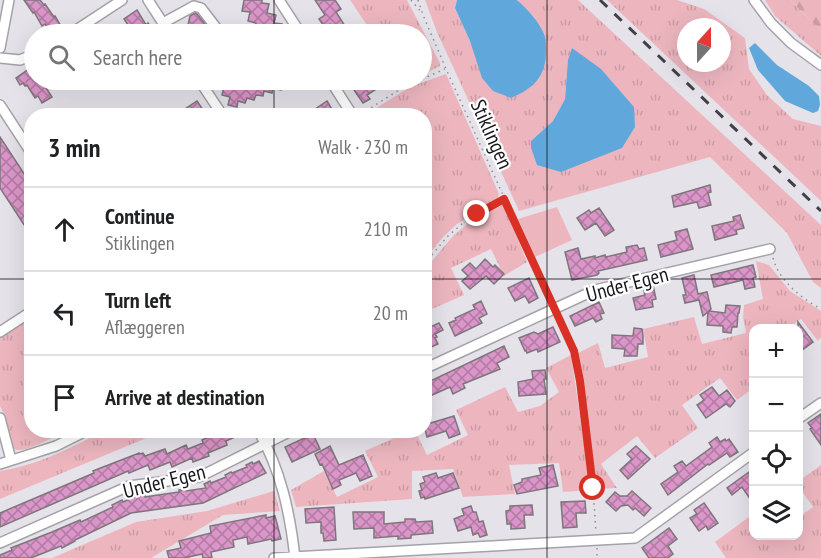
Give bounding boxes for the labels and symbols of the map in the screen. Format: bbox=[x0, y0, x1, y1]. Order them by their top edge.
north arrow bbox=[677, 18, 731, 72]
street label: Stiklingen bbox=[465, 95, 519, 173]
route end bbox=[463, 200, 489, 226]
street label: Under Egen bbox=[583, 260, 671, 308]
street label: Under Egen bbox=[120, 458, 208, 504]
route start bbox=[579, 474, 605, 500]

